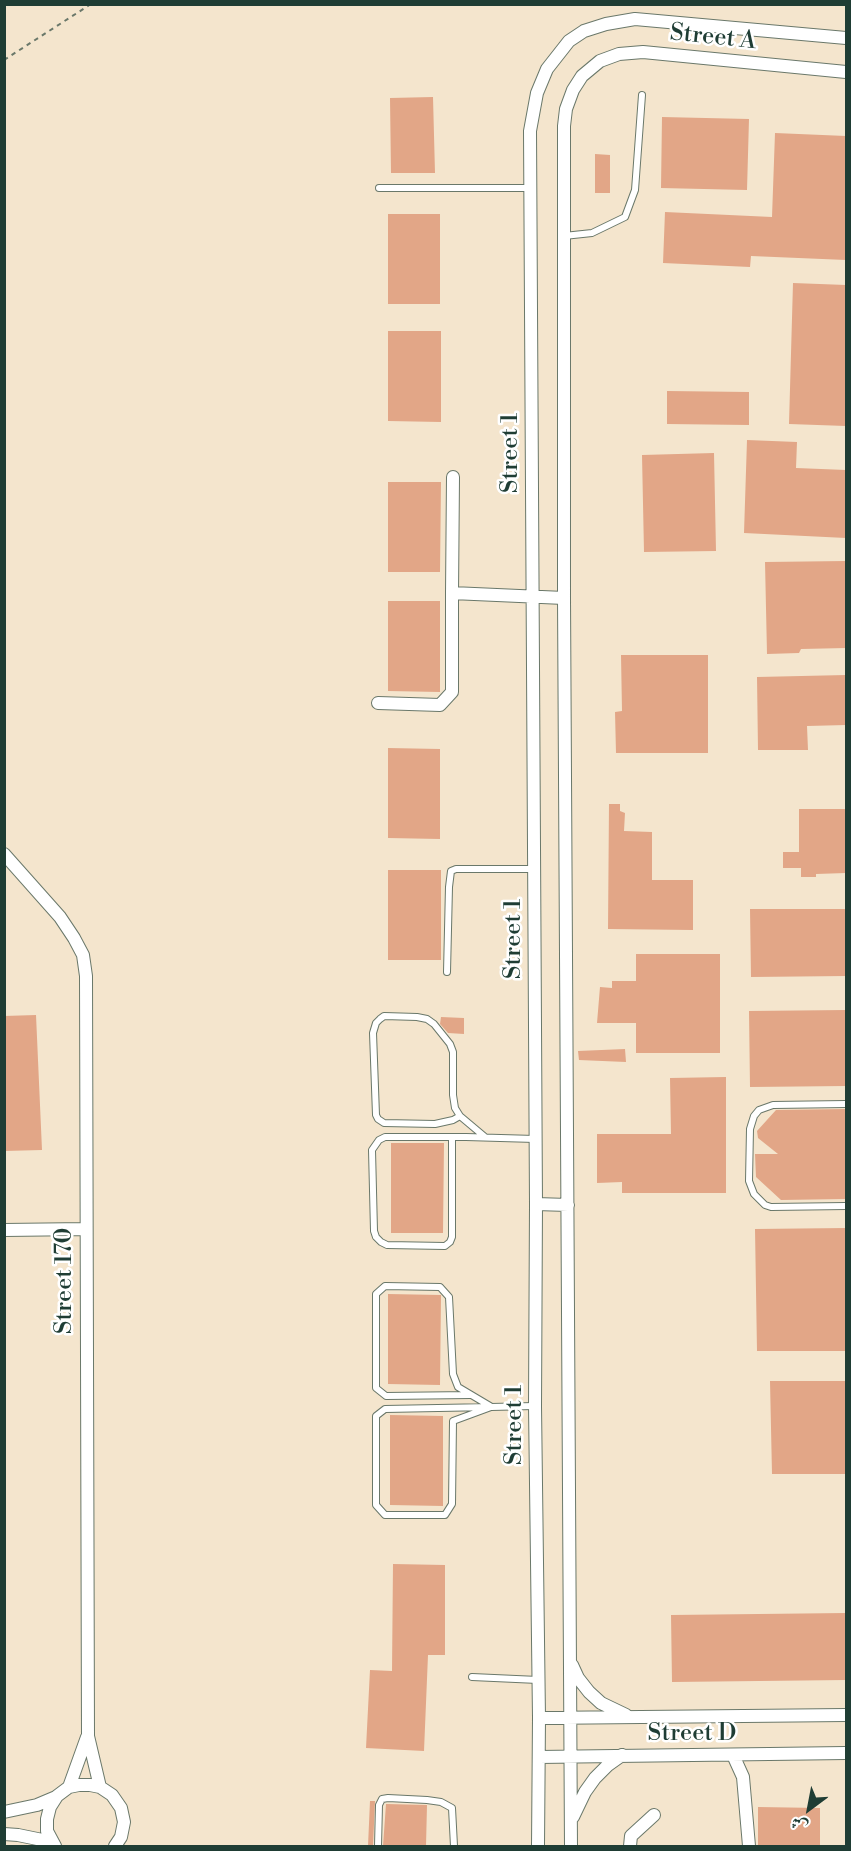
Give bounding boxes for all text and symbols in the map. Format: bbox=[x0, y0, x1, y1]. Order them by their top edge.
street label: Street A bbox=[668, 19, 758, 57]
street label: Street 1 bbox=[497, 413, 525, 493]
street label: Street 1 bbox=[500, 899, 528, 979]
street label: Street 170 bbox=[51, 1228, 79, 1334]
street label: Street 1 bbox=[501, 1385, 529, 1465]
street label: Street D bbox=[648, 1720, 736, 1748]
north arrow bbox=[779, 1779, 839, 1839]
text: ش bbox=[787, 1812, 811, 1837]

